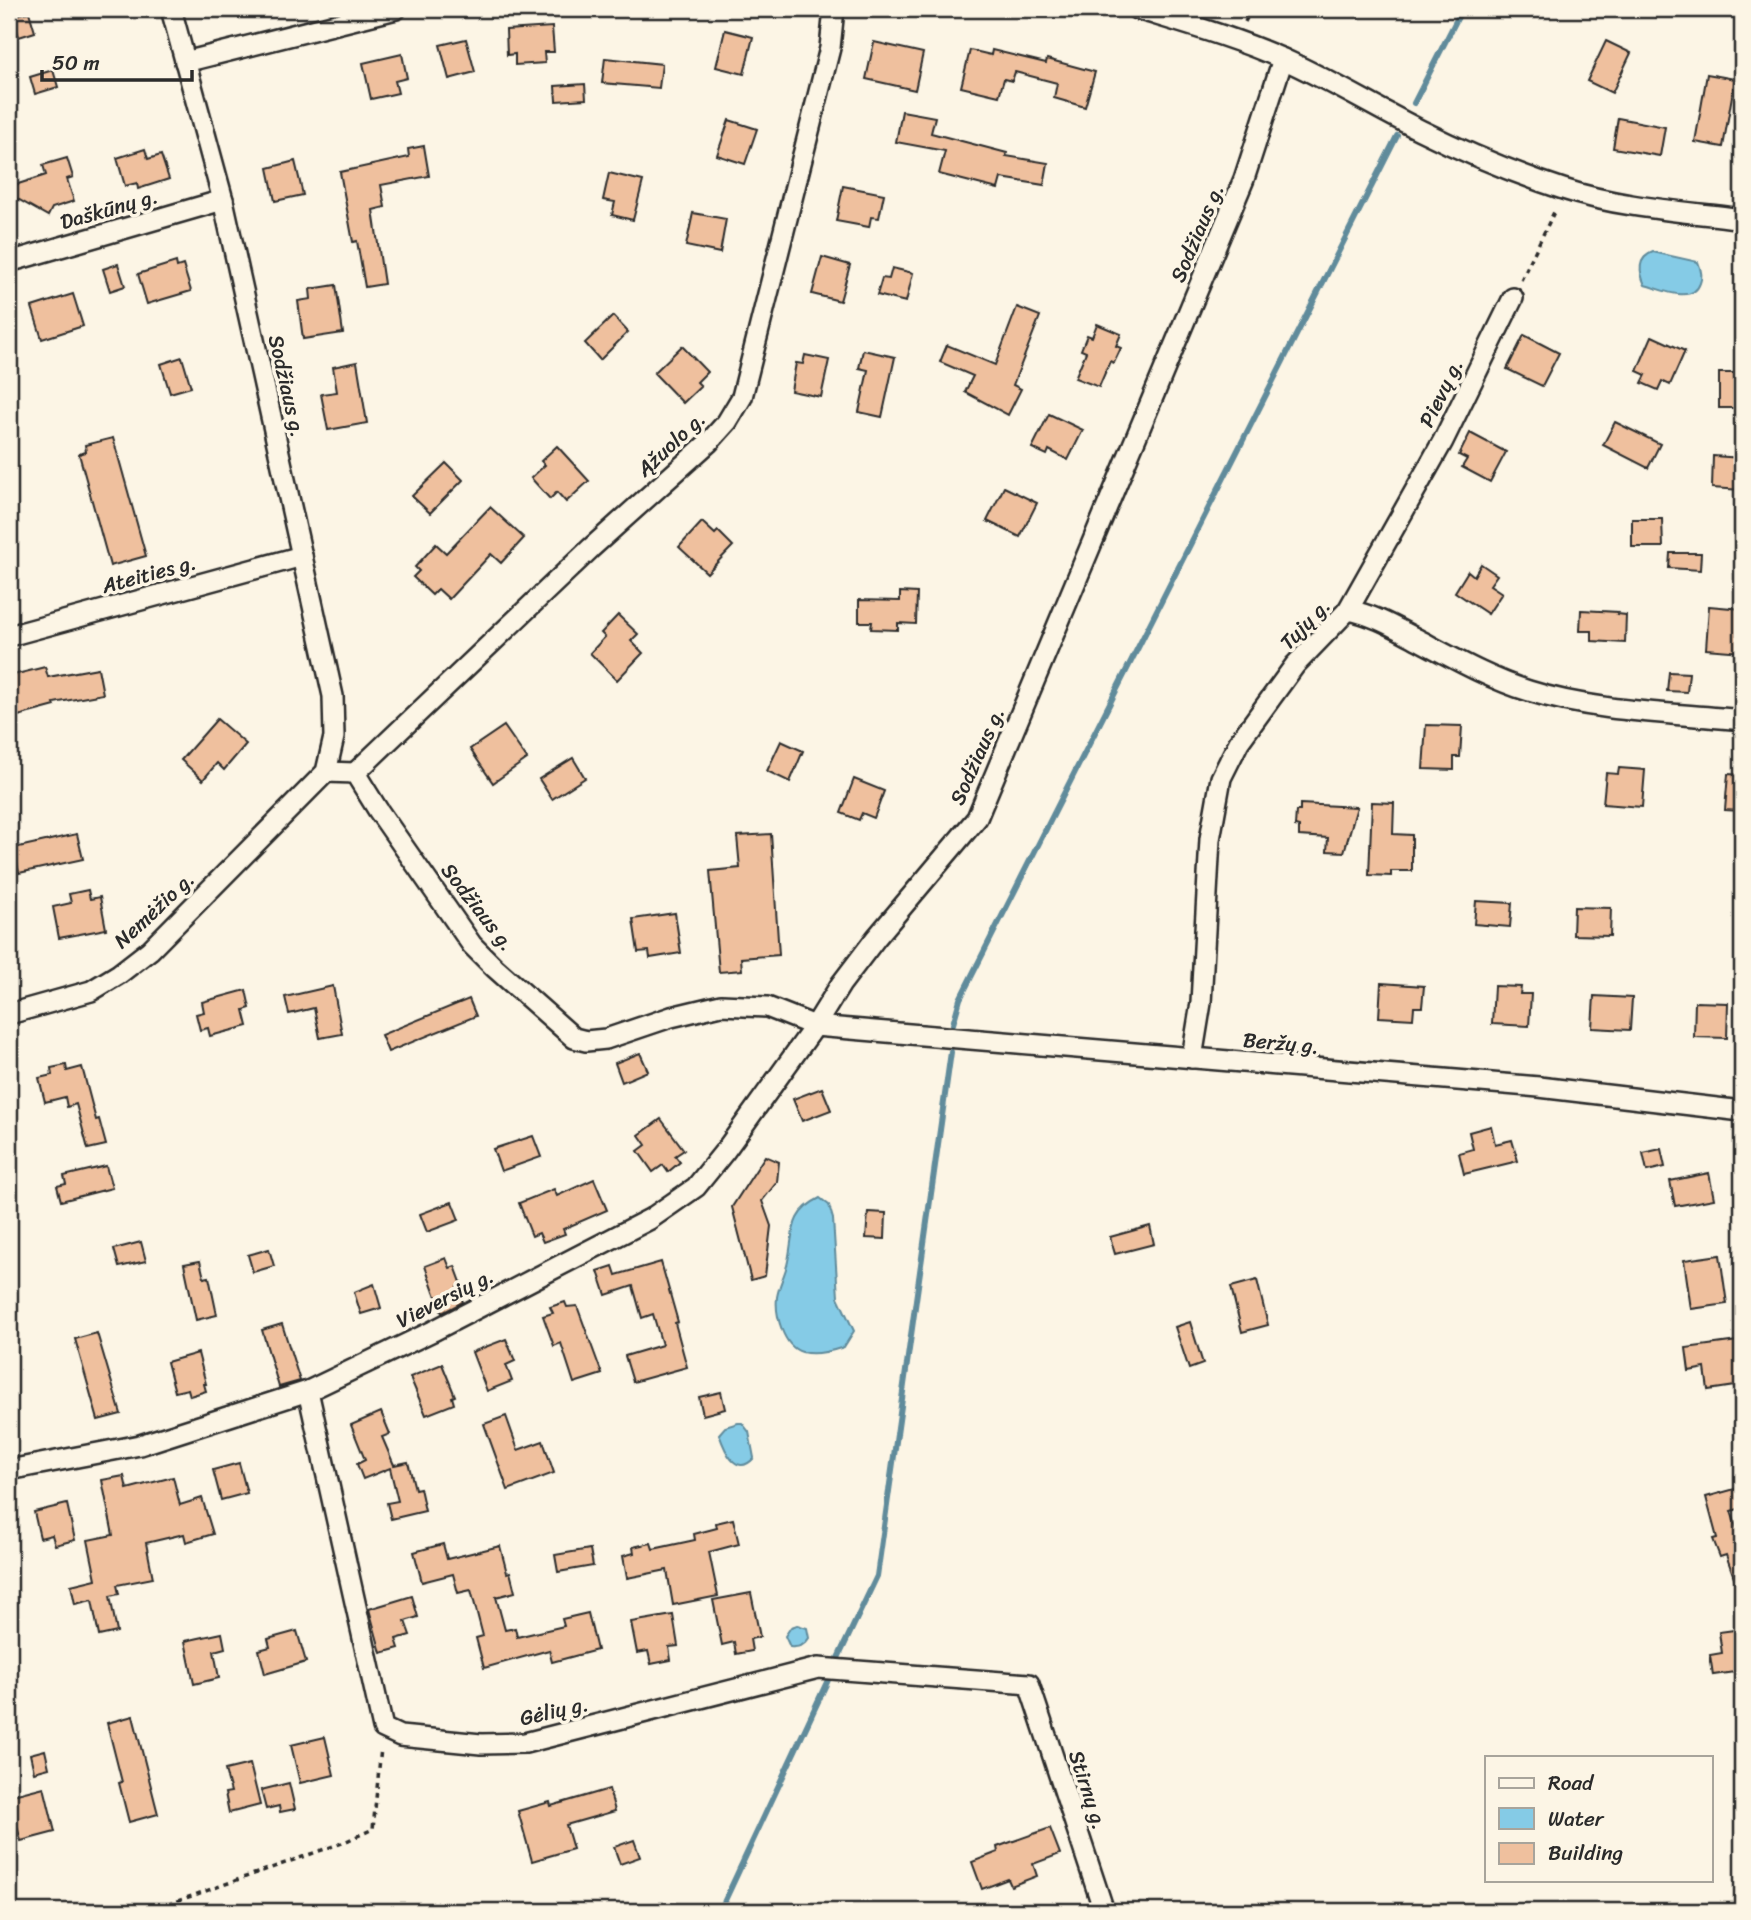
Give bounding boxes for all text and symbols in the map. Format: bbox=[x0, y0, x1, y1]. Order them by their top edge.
scale bar bbox=[42, 38, 192, 82]
text: 50 m bbox=[52, 44, 100, 82]
street label: Daškūnų g. bbox=[56, 177, 162, 241]
street label: Sodžiaus g. bbox=[1159, 177, 1235, 289]
street label: Sodžiaus g. bbox=[257, 331, 317, 441]
street label: Pievų g. bbox=[1408, 352, 1474, 434]
street label: Ąžuolo g. bbox=[627, 401, 715, 487]
street label: Ateities g. bbox=[97, 543, 200, 605]
street label: Tujų g. bbox=[1270, 589, 1340, 659]
street label: Sodžiaus g. bbox=[938, 701, 1016, 811]
street label: Sodžiaus g. bbox=[431, 854, 525, 960]
street label: Nemėžio g. bbox=[104, 862, 204, 958]
street label: Beržų g. bbox=[1241, 1021, 1321, 1065]
street label: Vieversių g. bbox=[389, 1257, 501, 1339]
street label: Gėlių g. bbox=[516, 1685, 592, 1737]
street label: Stirnų g. bbox=[1057, 1745, 1119, 1835]
legend bbox=[1485, 1756, 1712, 1882]
text: Road bbox=[1548, 1764, 1595, 1802]
text: Water bbox=[1548, 1800, 1605, 1838]
text: Building bbox=[1548, 1834, 1624, 1872]

